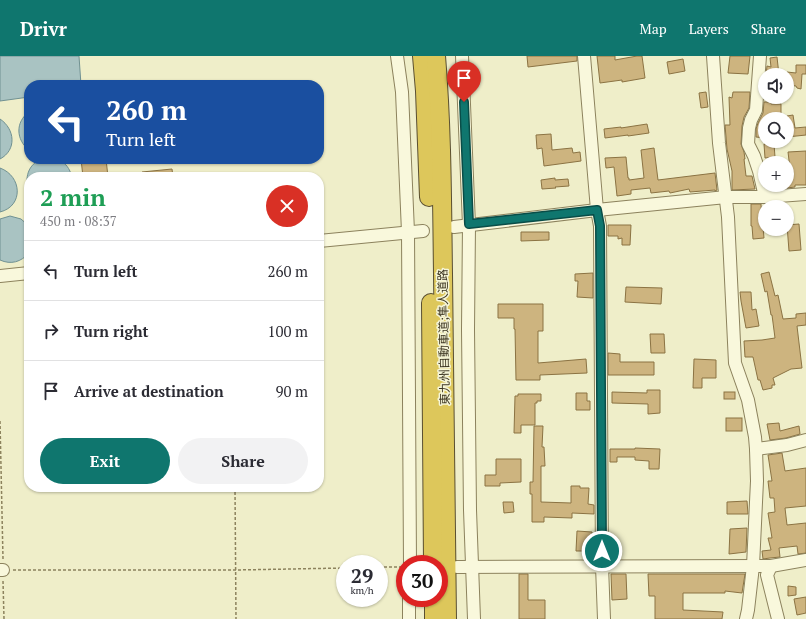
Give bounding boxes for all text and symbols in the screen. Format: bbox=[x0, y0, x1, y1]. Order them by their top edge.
text: Drivr bbox=[20, 16, 67, 41]
text: Map bbox=[640, 19, 667, 38]
text: Layers bbox=[689, 19, 729, 38]
text: Share bbox=[751, 19, 786, 38]
pin bbox=[447, 61, 481, 102]
icon: arrive bbox=[453, 67, 475, 89]
map controls bbox=[758, 68, 794, 236]
button: sound bbox=[758, 68, 794, 104]
text: 260 m bbox=[106, 91, 187, 128]
icon: left bbox=[40, 96, 92, 148]
button: search bbox=[758, 112, 794, 148]
text: Turn left bbox=[106, 127, 176, 151]
button: + bbox=[758, 156, 794, 192]
text: 2 min bbox=[40, 181, 106, 213]
button: close bbox=[266, 185, 308, 227]
button: − bbox=[758, 200, 794, 236]
text: 450 m · 08:37 bbox=[40, 212, 117, 230]
icon: left bbox=[40, 260, 62, 282]
text: Turn left bbox=[74, 261, 138, 281]
text: 260 m bbox=[267, 261, 308, 281]
street label: 東九州自動車道;隼人道路 bbox=[435, 269, 452, 405]
icon: right bbox=[40, 320, 62, 342]
text: Turn right bbox=[74, 321, 149, 341]
text: 100 m bbox=[267, 321, 308, 341]
icon: arrive bbox=[40, 380, 62, 402]
text: Arrive at destination bbox=[74, 381, 224, 401]
text: 90 m bbox=[275, 381, 308, 401]
button: Exit bbox=[40, 438, 170, 484]
button: Share bbox=[178, 438, 308, 484]
position arrow bbox=[581, 530, 623, 572]
speed limit sign: 30 bbox=[396, 555, 448, 607]
text: 29 bbox=[351, 562, 373, 589]
text: km/h bbox=[350, 584, 374, 597]

